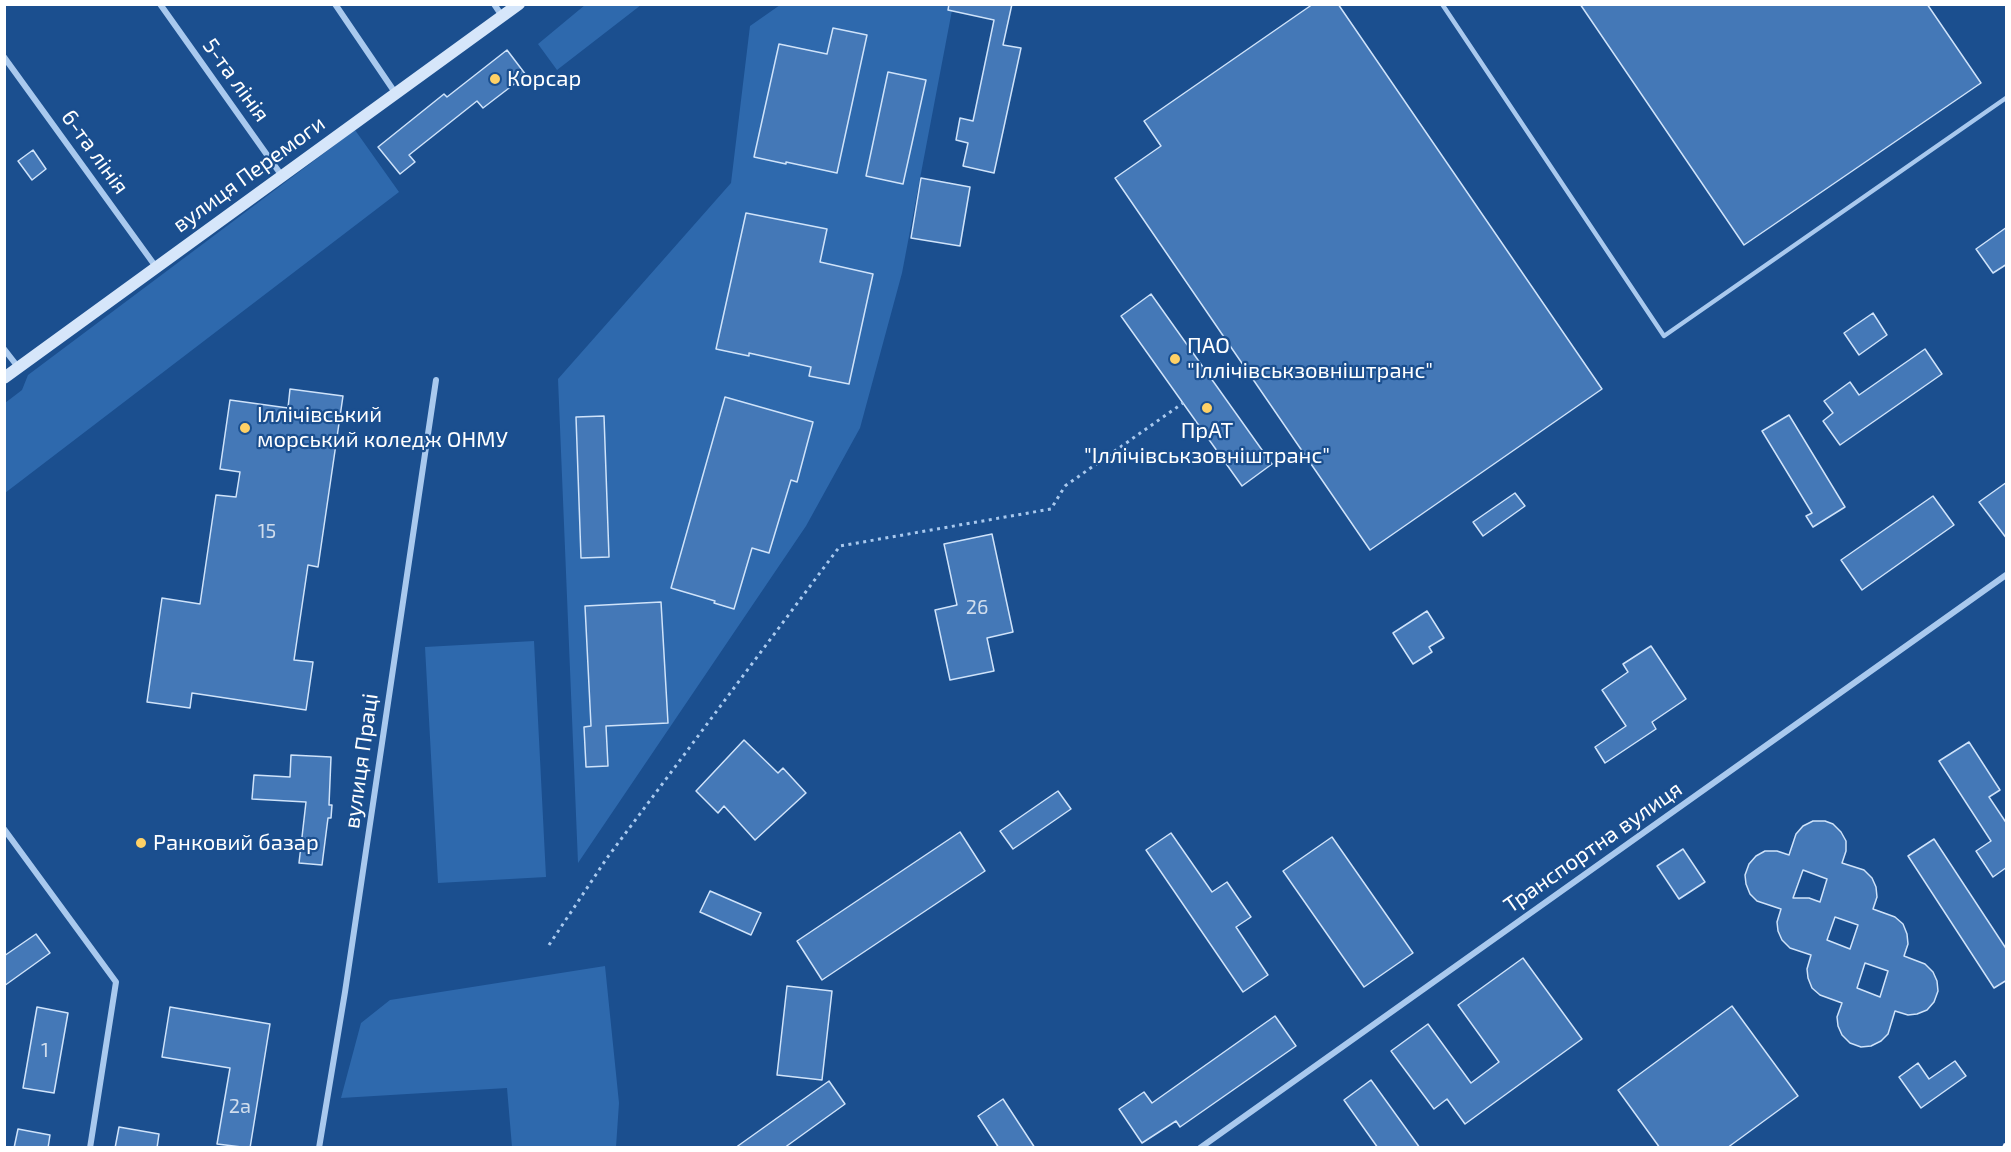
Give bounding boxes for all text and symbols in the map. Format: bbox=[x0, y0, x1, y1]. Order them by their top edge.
street label: 5-та лінія bbox=[197, 33, 275, 127]
place label: Корсар bbox=[507, 66, 581, 92]
marker: Корсар bbox=[488, 72, 502, 86]
street label: 6-та лінія bbox=[56, 105, 134, 199]
street label: вулиця Перемоги bbox=[168, 110, 330, 238]
place label: ПАО "Іллічівськзовніштранс" bbox=[1187, 333, 1433, 384]
marker: ПАО "Іллічівськзовніштранс" bbox=[1168, 352, 1182, 366]
marker: ПрАТ "Іллічівськзовніштранс" bbox=[1200, 401, 1214, 415]
place label: Іллічівський морський коледж ОНМУ bbox=[257, 402, 508, 454]
place label: ПрАТ "Іллічівськзовніштранс" bbox=[1084, 418, 1330, 470]
marker: Іллічівський морський коледж ОНМУ bbox=[238, 421, 252, 435]
house number: 15 bbox=[258, 519, 276, 543]
house number: 26 bbox=[966, 595, 988, 619]
street label: вулиця Праці bbox=[338, 692, 384, 830]
street label: Транспортна вулиця bbox=[1499, 776, 1687, 918]
place label: Ранковий базар bbox=[153, 830, 319, 856]
marker: Ранковий базар bbox=[134, 836, 148, 850]
house number: 1 bbox=[41, 1038, 49, 1062]
house number: 2а bbox=[229, 1094, 251, 1118]

